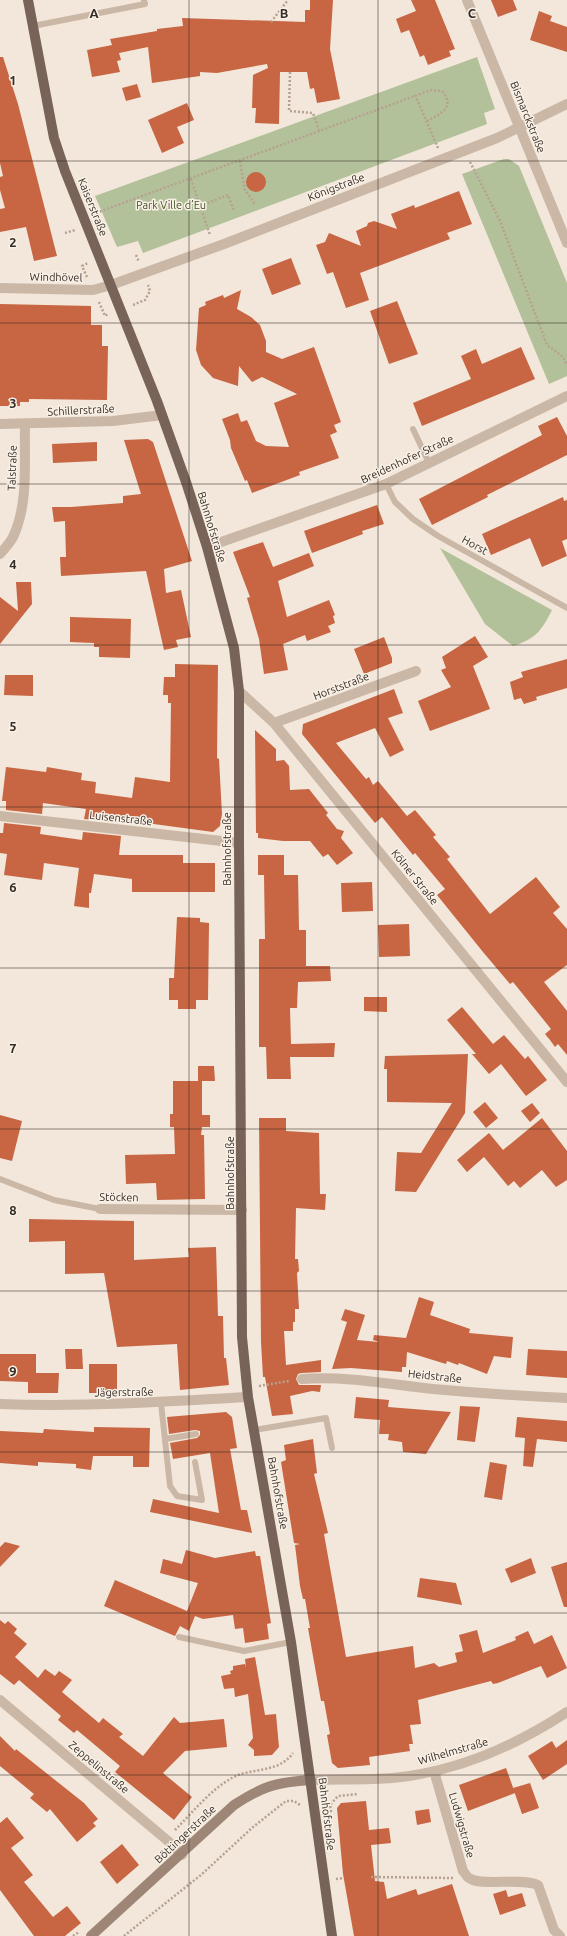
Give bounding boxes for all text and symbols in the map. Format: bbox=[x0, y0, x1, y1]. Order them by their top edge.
text: A bbox=[89, 6, 99, 20]
text: B bbox=[280, 6, 289, 20]
text: C bbox=[468, 6, 477, 20]
text: 1 bbox=[9, 73, 17, 87]
street label: Bismarckstraße bbox=[508, 80, 548, 154]
street label: Königstraße bbox=[306, 171, 366, 203]
street label: Kaiserstraße bbox=[76, 176, 110, 238]
park label: Park Ville d’Eu bbox=[136, 199, 206, 211]
text: 2 bbox=[9, 235, 17, 249]
street label: Windhövel bbox=[30, 271, 83, 283]
text: 3 bbox=[9, 396, 17, 410]
street label: Schillerstraße bbox=[47, 402, 115, 418]
street label: Breidenhofer Straße bbox=[359, 432, 455, 486]
street label: Talstraße bbox=[5, 445, 19, 491]
street label: Bahnhofstraße bbox=[195, 490, 229, 564]
street label: Horst bbox=[460, 533, 490, 557]
text: 4 bbox=[9, 557, 17, 571]
street label: Horststraße bbox=[311, 670, 371, 702]
text: 5 bbox=[9, 719, 17, 733]
street label: Luisenstraße bbox=[89, 809, 153, 827]
street label: Bahnhofstraße bbox=[221, 812, 233, 886]
street label: Kölner Straße bbox=[389, 847, 441, 907]
text: 6 bbox=[9, 880, 17, 894]
text: 7 bbox=[9, 1041, 17, 1055]
street label: Bahnhofstraße bbox=[224, 1136, 236, 1210]
street label: Stöcken bbox=[99, 1191, 139, 1203]
text: 8 bbox=[9, 1203, 17, 1217]
text: 9 bbox=[9, 1364, 17, 1378]
street label: Heidstraße bbox=[407, 1367, 463, 1385]
street label: Jägerstraße bbox=[94, 1385, 154, 1399]
street label: Bahnhofstraße bbox=[266, 1456, 290, 1530]
street label: Wilhelmstraße bbox=[417, 1735, 489, 1767]
street label: Zeppelinstraße bbox=[67, 1738, 131, 1796]
street label: Bahnhofstraße bbox=[317, 1777, 337, 1851]
street label: Ludwigstraße bbox=[447, 1791, 477, 1859]
street label: Böttingerstraße bbox=[152, 1803, 218, 1865]

